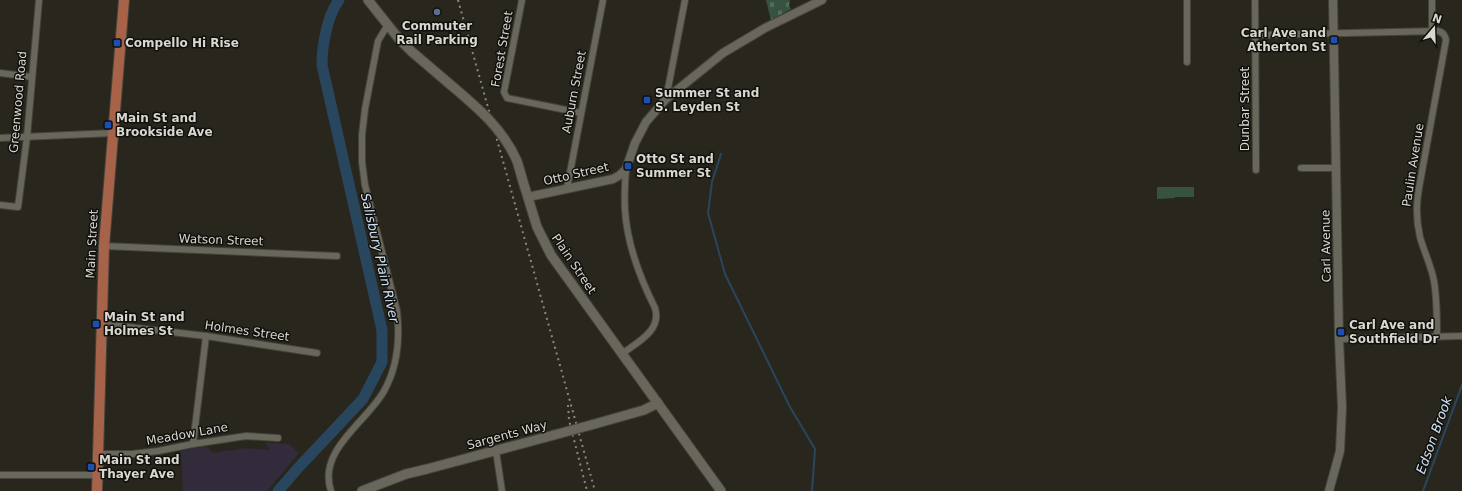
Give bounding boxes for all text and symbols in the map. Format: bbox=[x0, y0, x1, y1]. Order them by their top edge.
marker: Commuter Rail Parking bbox=[432, 7, 442, 17]
north arrow bbox=[1414, 8, 1454, 48]
street label: Forest Street bbox=[488, 10, 516, 88]
text: N bbox=[1431, 11, 1444, 27]
place label: Commuter Rail Parking bbox=[396, 19, 478, 47]
place label: Carl Ave and Atherton St bbox=[1241, 26, 1326, 54]
marker: Carl Ave and Atherton St bbox=[1329, 35, 1339, 45]
place label: Compello Hi Rise bbox=[125, 36, 239, 50]
marker: Compello Hi Rise bbox=[112, 38, 122, 48]
street label: Auburn Street bbox=[559, 49, 589, 134]
street label: Greenwood Road bbox=[7, 50, 29, 154]
street label: Dunbar Street bbox=[1238, 66, 1252, 151]
place label: Summer St and S. Leyden St bbox=[655, 86, 759, 114]
marker: Summer St and S. Leyden St bbox=[642, 95, 652, 105]
place label: Main St and Brookside Ave bbox=[116, 111, 213, 139]
marker: Main St and Brookside Ave bbox=[103, 120, 113, 130]
street label: Paulin Avenue bbox=[1399, 122, 1427, 208]
place label: Otto St and Summer St bbox=[636, 152, 714, 180]
street label: Otto Street bbox=[542, 160, 610, 188]
marker: Otto St and Summer St bbox=[623, 161, 633, 171]
water label: Salisbury Plain River bbox=[358, 192, 403, 326]
street label: Main Street bbox=[83, 209, 101, 279]
street label: Carl Avenue bbox=[1318, 210, 1334, 282]
street label: Plain Street bbox=[549, 231, 599, 297]
street label: Watson Street bbox=[178, 232, 264, 248]
place label: Main St and Holmes St bbox=[104, 310, 185, 338]
street label: Holmes Street bbox=[204, 318, 290, 344]
place label: Carl Ave and Southfield Dr bbox=[1349, 318, 1439, 346]
marker: Main St and Holmes St bbox=[91, 319, 101, 329]
marker: Carl Ave and Southfield Dr bbox=[1336, 327, 1346, 337]
water label: Edson Brook bbox=[1413, 394, 1455, 476]
street label: Sargents Way bbox=[465, 418, 549, 452]
street label: Meadow Lane bbox=[145, 420, 229, 448]
place label: Main St and Thayer Ave bbox=[99, 453, 180, 481]
marker: Main St and Thayer Ave bbox=[86, 462, 96, 472]

